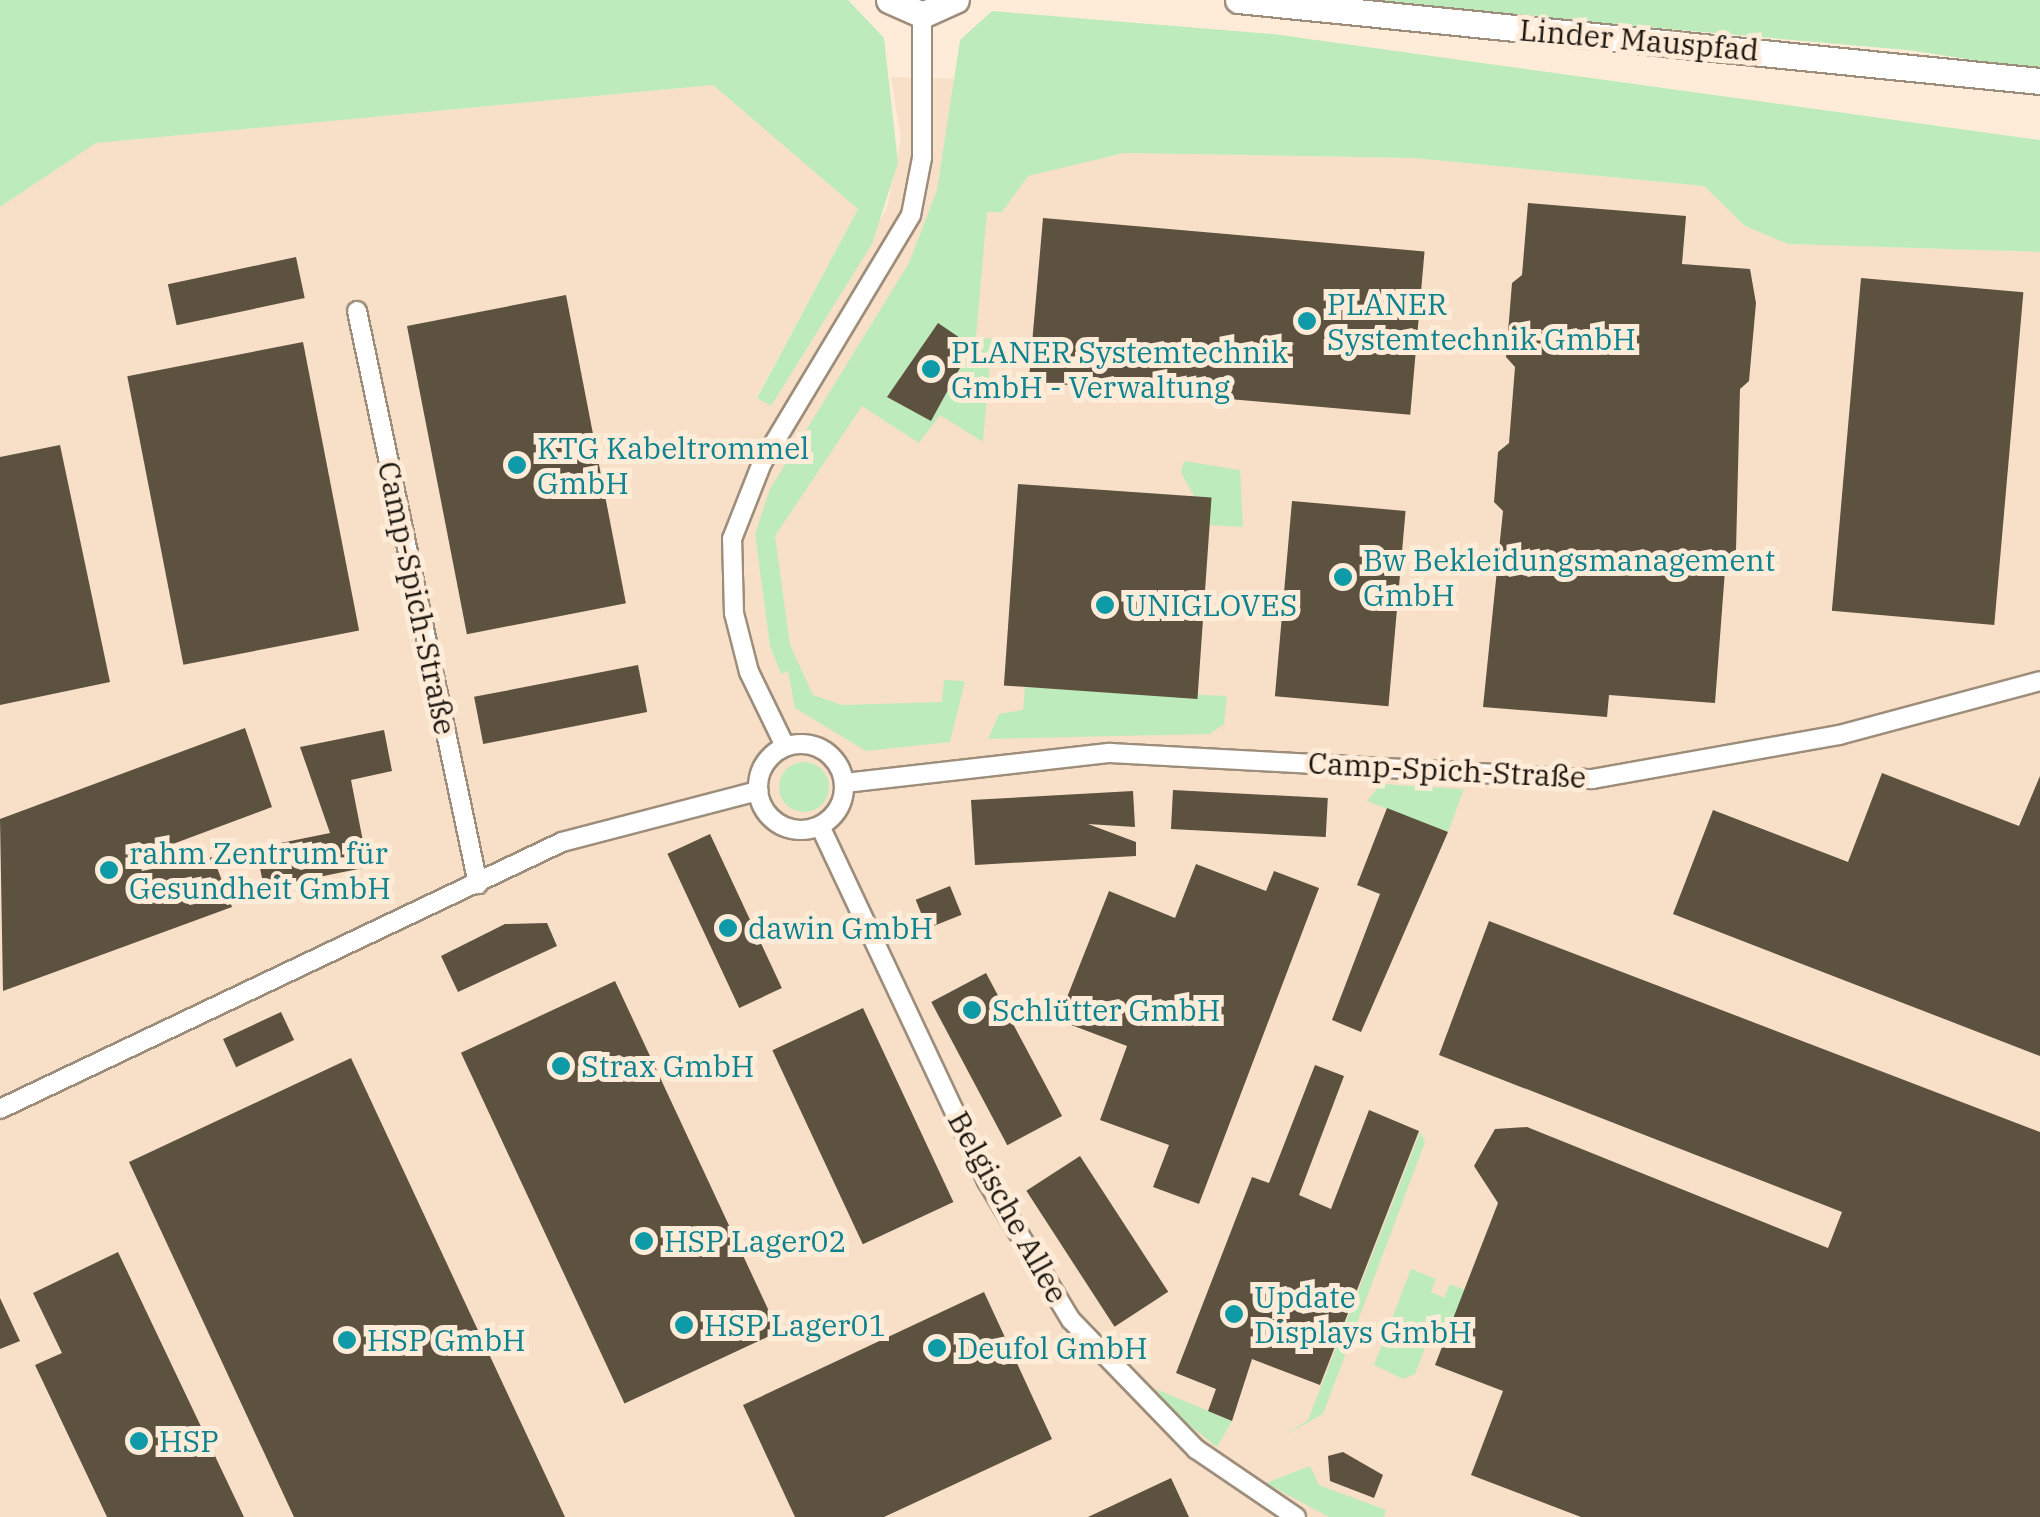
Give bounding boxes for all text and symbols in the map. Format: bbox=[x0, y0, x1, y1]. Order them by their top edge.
street label: Linder Mauspfad bbox=[1518, 12, 1760, 68]
place label: PLANER Systemtechnik GmbH bbox=[1327, 286, 1636, 356]
marker: PLANER Systemtechnik GmbH bbox=[1296, 310, 1318, 332]
place label: PLANER Systemtechnik GmbH - Verwaltung bbox=[951, 334, 1288, 404]
marker: PLANER Systemtechnik GmbH - Verwaltung bbox=[920, 358, 942, 380]
place label: KTG Kabeltrommel GmbH bbox=[537, 430, 809, 500]
marker: KTG Kabeltrommel GmbH bbox=[506, 454, 528, 476]
street label: Camp-Spich-Straße bbox=[370, 458, 464, 738]
place label: Bw Bekleidungsmanagement GmbH bbox=[1363, 542, 1775, 612]
marker: Bw Bekleidungsmanagement GmbH bbox=[1332, 566, 1354, 588]
place label: UNIGLOVES bbox=[1125, 587, 1297, 623]
marker: UNIGLOVES bbox=[1094, 594, 1116, 616]
street label: Camp-Spich-Straße bbox=[1307, 745, 1587, 795]
place label: rahm Zentrum für Gesundheit GmbH bbox=[129, 835, 391, 906]
marker: rahm Zentrum für Gesundheit GmbH bbox=[98, 859, 120, 881]
place label: dawin GmbH bbox=[748, 910, 933, 946]
marker: dawin GmbH bbox=[717, 917, 739, 939]
place label: Schlütter GmbH bbox=[992, 992, 1220, 1028]
marker: Schlütter GmbH bbox=[961, 999, 983, 1021]
place label: Strax GmbH bbox=[581, 1048, 754, 1084]
marker: Strax GmbH bbox=[550, 1055, 572, 1077]
street label: Belgische Allee bbox=[941, 1105, 1075, 1309]
place label: HSP Lager02 bbox=[664, 1223, 847, 1259]
marker: HSP Lager02 bbox=[633, 1230, 655, 1252]
place label: Update Displays GmbH bbox=[1254, 1279, 1472, 1350]
marker: Update Displays GmbH bbox=[1223, 1303, 1245, 1325]
place label: HSP Lager01 bbox=[704, 1307, 887, 1343]
marker: HSP Lager01 bbox=[673, 1314, 695, 1336]
place label: HSP GmbH bbox=[367, 1322, 526, 1358]
marker: HSP GmbH bbox=[336, 1329, 358, 1351]
place label: Deufol GmbH bbox=[957, 1330, 1148, 1366]
marker: Deufol GmbH bbox=[926, 1337, 948, 1359]
place label: HSP bbox=[159, 1423, 219, 1459]
marker: HSP bbox=[128, 1430, 150, 1452]

